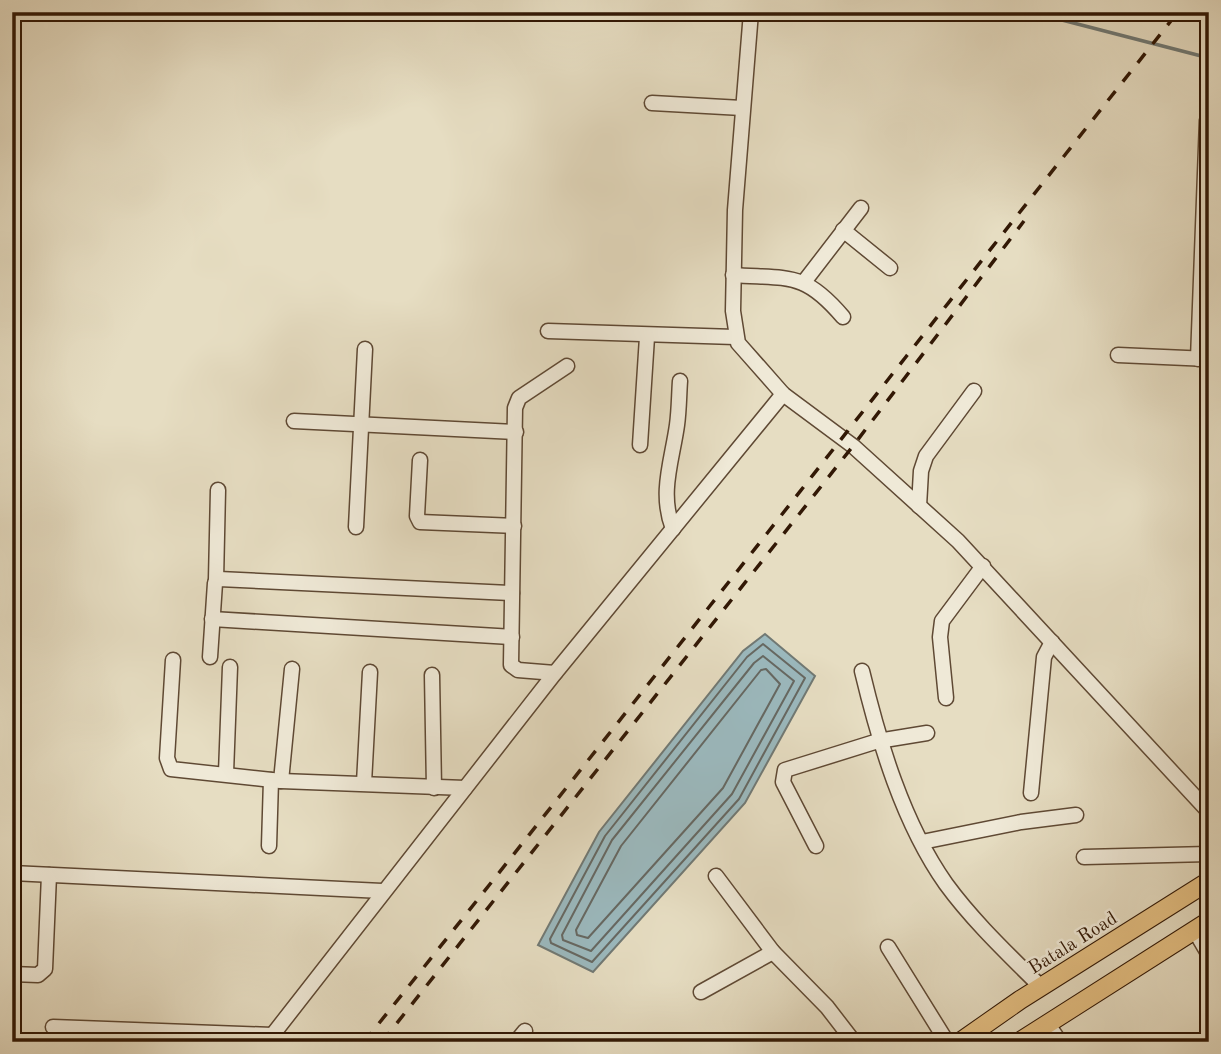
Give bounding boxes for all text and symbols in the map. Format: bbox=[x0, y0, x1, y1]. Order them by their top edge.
street label: Batala Road bbox=[1026, 909, 1121, 979]

